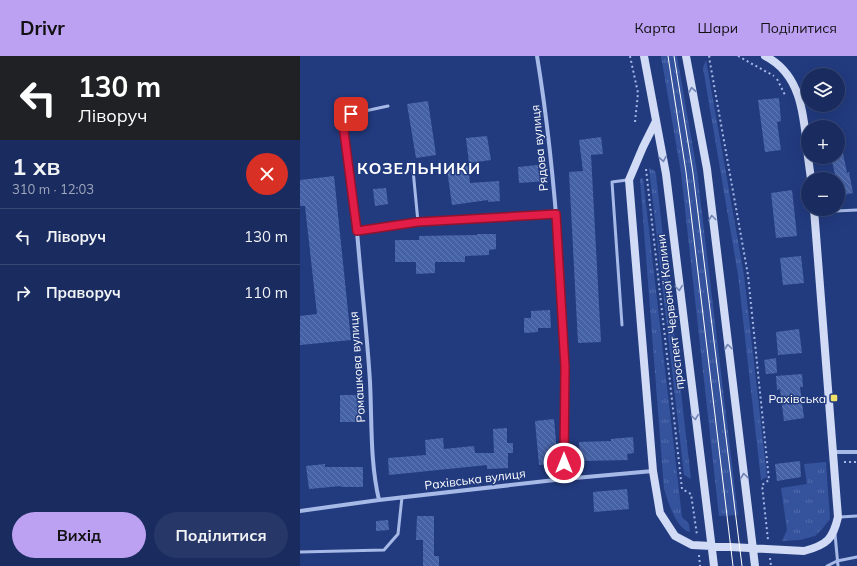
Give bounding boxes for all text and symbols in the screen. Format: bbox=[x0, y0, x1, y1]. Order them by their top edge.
text: Drivr bbox=[20, 16, 65, 40]
text: Карта bbox=[634, 19, 676, 37]
text: Шари bbox=[698, 19, 738, 37]
text: Поділитися bbox=[760, 19, 837, 37]
map controls bbox=[801, 68, 845, 216]
button: layers bbox=[801, 68, 845, 112]
text: 130 m bbox=[78, 69, 161, 104]
icon: left bbox=[12, 72, 64, 124]
one-way arrow bbox=[688, 86, 697, 93]
pin bbox=[334, 97, 368, 131]
icon: arrive bbox=[340, 103, 362, 125]
text: Ліворуч bbox=[78, 104, 147, 127]
street label: Рядова вулиця bbox=[527, 104, 551, 192]
button: + bbox=[801, 120, 845, 164]
text: 1 хв bbox=[12, 151, 60, 181]
button: close bbox=[246, 153, 288, 195]
one-way arrow bbox=[658, 156, 667, 163]
district label: КОЗЕЛЬНИКИ bbox=[357, 158, 481, 178]
button: − bbox=[801, 172, 845, 216]
text: 310 m · 12:03 bbox=[12, 181, 94, 197]
one-way arrow bbox=[708, 215, 717, 221]
icon: left bbox=[12, 226, 34, 248]
text: Ліворуч bbox=[46, 227, 106, 246]
text: 130 m bbox=[244, 227, 288, 246]
street label: проспект Червоної Калини bbox=[653, 234, 687, 390]
icon: right bbox=[12, 282, 34, 304]
text: Праворуч bbox=[46, 283, 121, 302]
text: 110 m bbox=[244, 283, 288, 302]
one-way arrow bbox=[675, 285, 684, 291]
street label: Ромашкова вулиця bbox=[346, 311, 368, 423]
one-way arrow bbox=[724, 344, 733, 350]
place label: Рахівська bbox=[768, 391, 826, 406]
marker: Рахівська bbox=[829, 393, 839, 403]
one-way arrow bbox=[690, 414, 699, 421]
position arrow bbox=[543, 442, 585, 484]
street label: Рахівська вулиця bbox=[424, 465, 526, 493]
one-way arrow bbox=[740, 473, 749, 479]
button: Вихід bbox=[12, 512, 146, 558]
button: Поділитися bbox=[154, 512, 288, 558]

